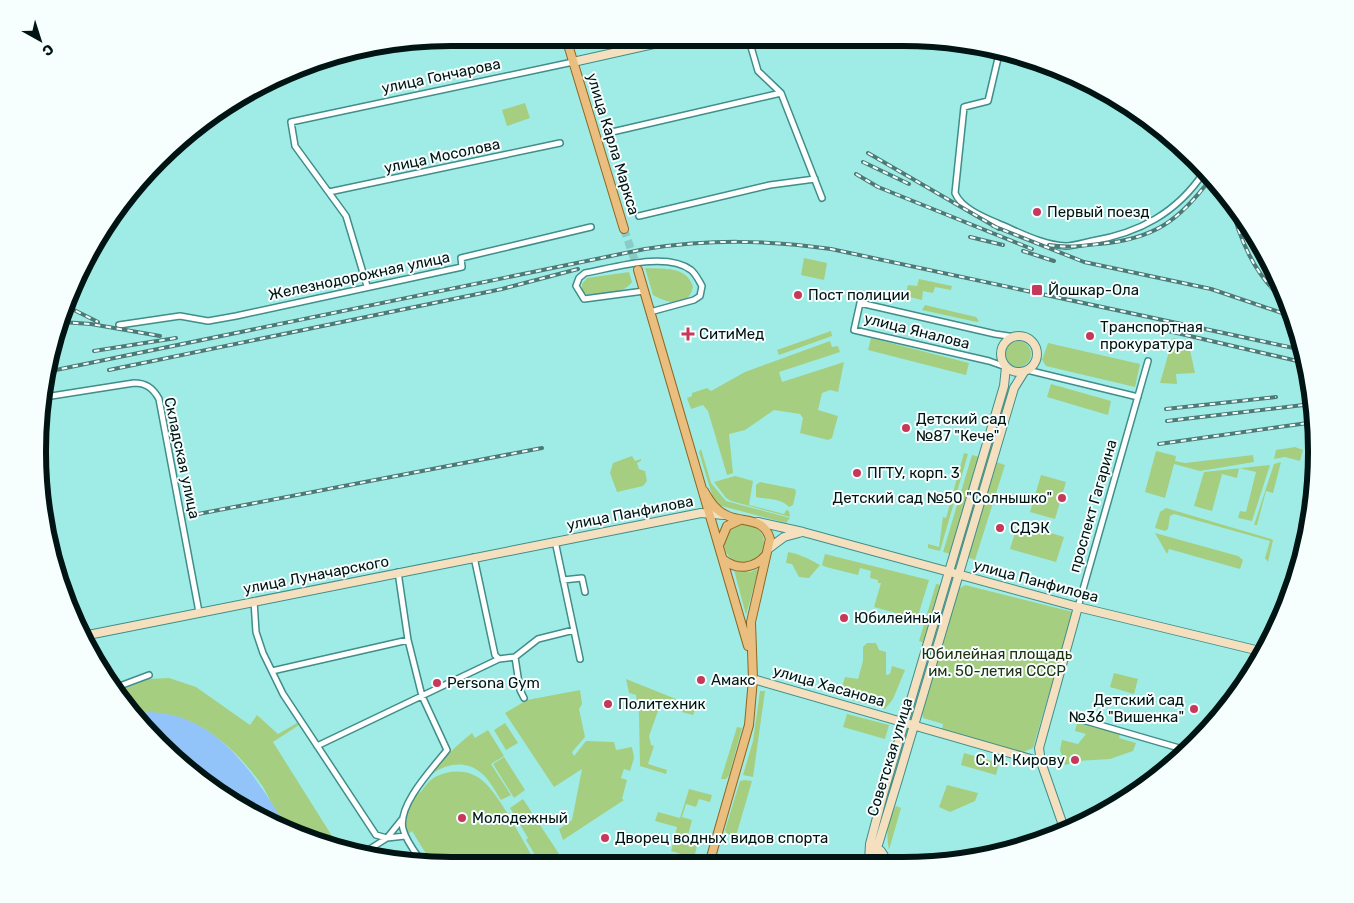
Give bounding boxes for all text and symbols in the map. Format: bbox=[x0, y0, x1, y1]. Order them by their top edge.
north arrow bbox=[15, 15, 65, 65]
text: С bbox=[39, 40, 57, 60]
street label: улица Гончарова bbox=[380, 55, 502, 97]
street label: улица Карла Маркса bbox=[583, 71, 643, 217]
street label: улица Мосолова bbox=[382, 135, 502, 177]
place label: Первый поезд bbox=[1047, 203, 1149, 221]
marker: Первый поезд bbox=[1031, 206, 1043, 218]
street label: Железнодорожная улица bbox=[267, 248, 451, 304]
place label: Йошкар-Ола bbox=[1048, 281, 1139, 299]
marker: Йошкар-Ола bbox=[1030, 283, 1044, 297]
place label: Пост полиции bbox=[808, 286, 910, 304]
marker: Пост полиции bbox=[792, 289, 804, 301]
street label: улица Яналова bbox=[862, 309, 972, 353]
place label: Транспортная прокуратура bbox=[1100, 318, 1203, 353]
place label: СитиМед bbox=[699, 325, 764, 343]
marker: СитиМед bbox=[681, 327, 695, 341]
marker: Транспортная прокуратура bbox=[1084, 330, 1096, 342]
street label: Складская улица bbox=[160, 396, 204, 520]
place label: Детский сад №87 "Кече" bbox=[916, 410, 1007, 445]
marker: Детский сад №87 "Кече" bbox=[900, 422, 912, 434]
street label: проспект Гагарина bbox=[1065, 437, 1121, 575]
place label: ПГТУ, корп. 3 bbox=[867, 464, 960, 482]
marker: ПГТУ, корп. 3 bbox=[851, 467, 863, 479]
place label: Детский сад №50 "Солнышко" bbox=[833, 489, 1052, 507]
street label: улица Панфилова bbox=[565, 492, 695, 534]
marker: Детский сад №50 "Солнышко" bbox=[1056, 492, 1068, 504]
place label: СДЭК bbox=[1010, 519, 1050, 537]
marker: СДЭК bbox=[994, 522, 1006, 534]
street label: улица Луначарского bbox=[242, 552, 390, 598]
street label: улица Панфилова bbox=[971, 556, 1101, 606]
place label: Юбилейный bbox=[854, 609, 941, 627]
marker: Юбилейный bbox=[838, 612, 850, 624]
park label: Юбилейная площадь им. 50-летия СССР bbox=[922, 645, 1073, 680]
street label: улица Хасанова bbox=[771, 661, 887, 711]
place label: Амакс bbox=[711, 671, 756, 689]
place label: Persona Gym bbox=[447, 674, 540, 692]
marker: Амакс bbox=[695, 674, 707, 686]
marker: Persona Gym bbox=[431, 677, 443, 689]
place label: Детский сад №36 "Вишенка" bbox=[1069, 691, 1184, 726]
place label: Политехник bbox=[618, 695, 706, 713]
street label: Советская улица bbox=[863, 696, 917, 818]
marker: Политехник bbox=[602, 698, 614, 710]
marker: Детский сад №36 "Вишенка" bbox=[1188, 703, 1200, 715]
place label: С. М. Кирову bbox=[975, 751, 1065, 769]
marker: С. М. Кирову bbox=[1069, 754, 1081, 766]
place label: Молодежный bbox=[472, 809, 568, 827]
marker: Молодежный bbox=[456, 812, 468, 824]
place label: Дворец водных видов спорта bbox=[615, 829, 828, 847]
marker: Дворец водных видов спорта bbox=[599, 832, 611, 844]

